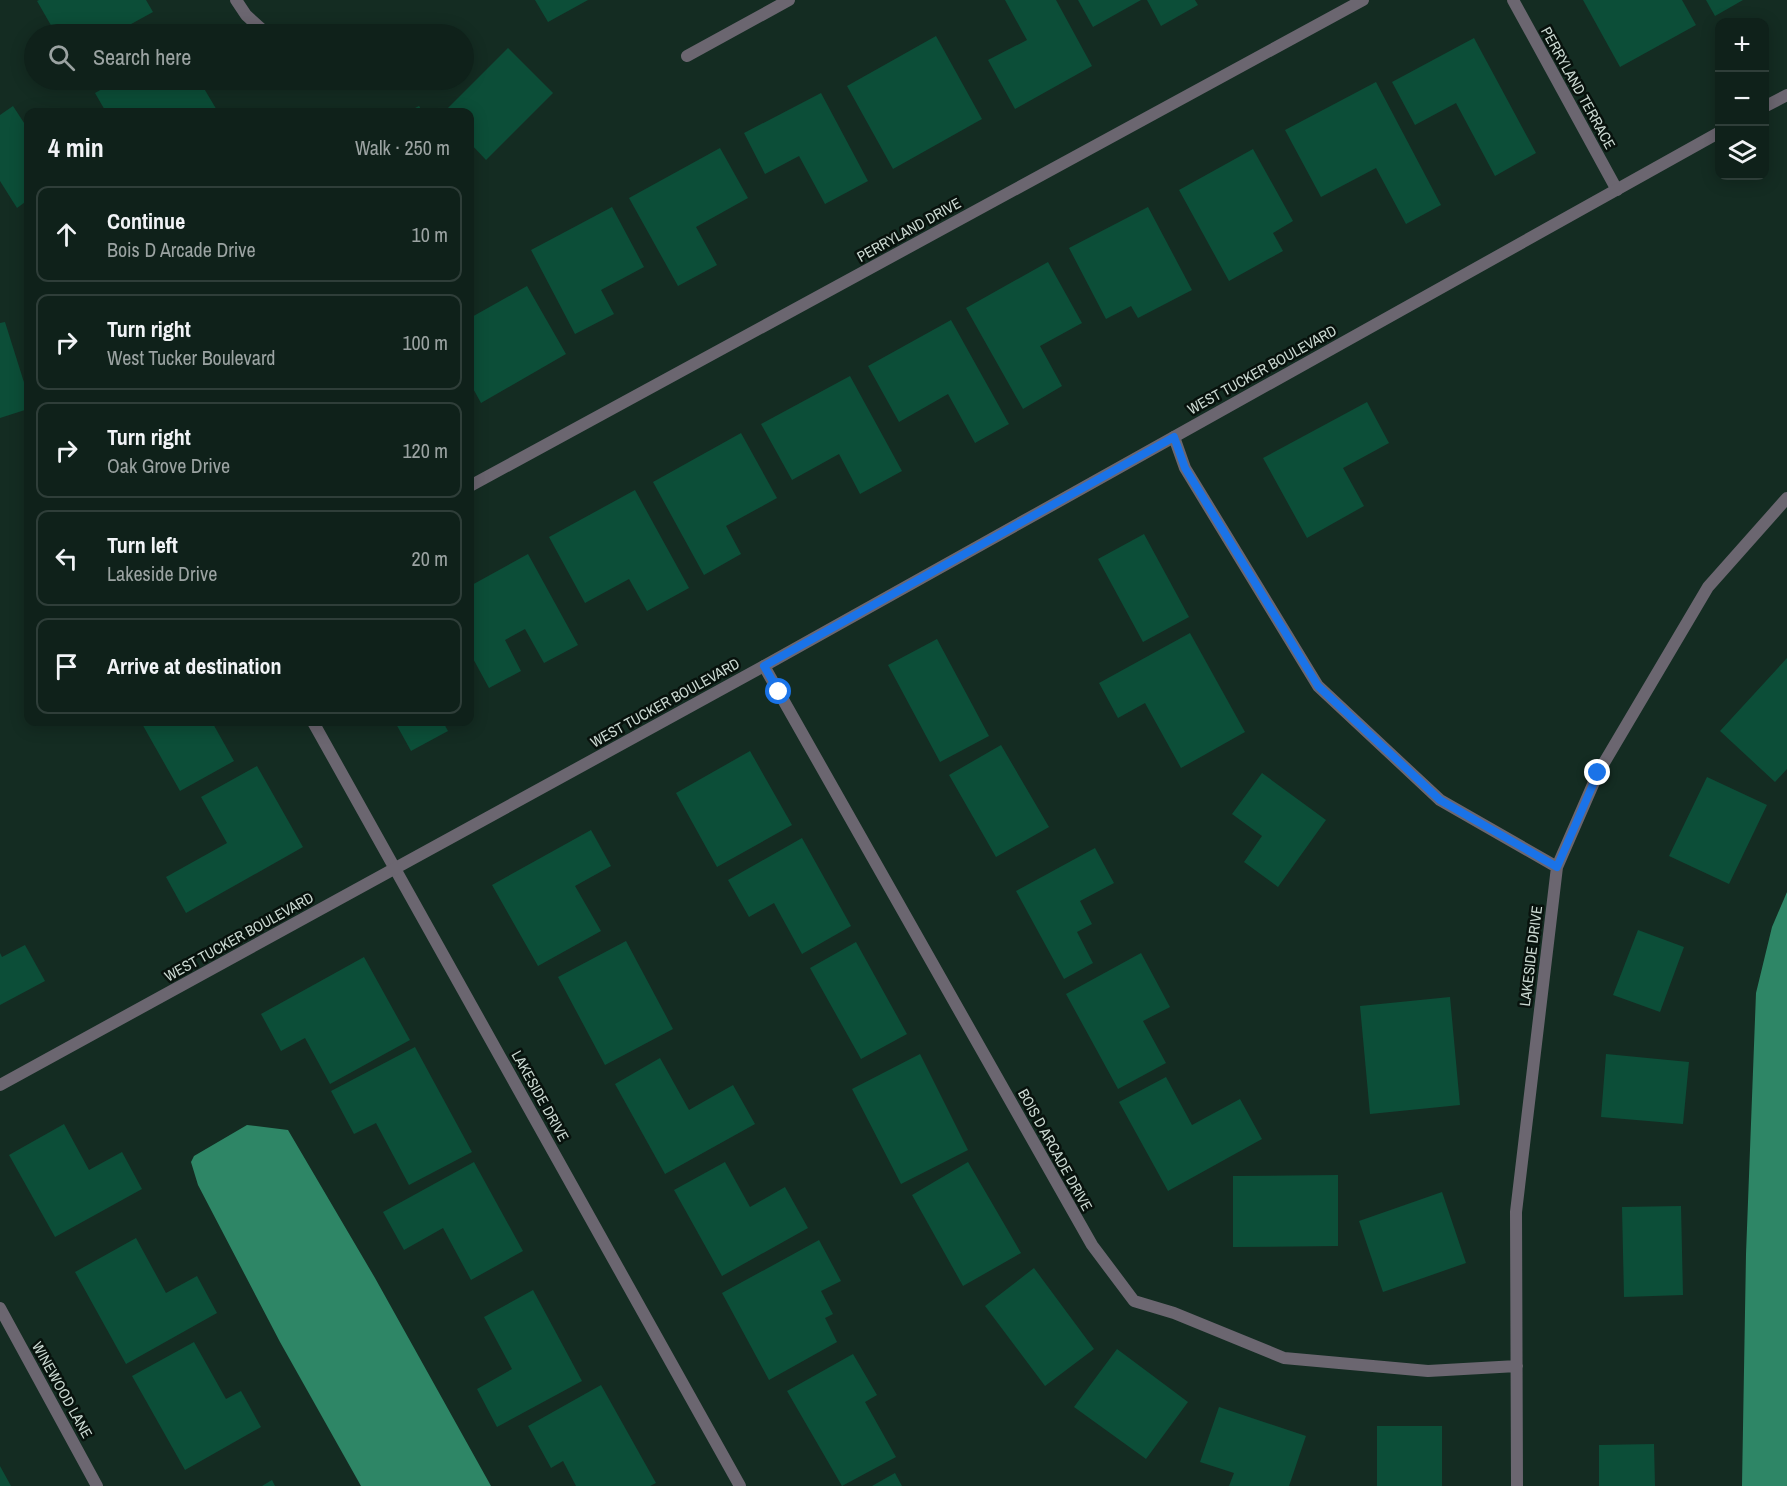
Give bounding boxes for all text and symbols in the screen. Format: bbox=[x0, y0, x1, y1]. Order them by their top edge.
map controls bbox=[1715, 18, 1769, 180]
button: + bbox=[1715, 18, 1769, 72]
street label: PERRYLAND TERRACE bbox=[1536, 23, 1621, 153]
search box bbox=[24, 24, 474, 90]
icon: search bbox=[45, 41, 78, 74]
text: Search here bbox=[93, 42, 191, 72]
button: − bbox=[1715, 72, 1769, 126]
button: layers bbox=[1715, 126, 1769, 180]
text: 4 min bbox=[48, 130, 104, 165]
text: Walk · 250 m bbox=[355, 134, 450, 161]
street label: PERRYLAND DRIVE bbox=[853, 192, 965, 267]
text: Continue bbox=[107, 206, 185, 236]
icon: ahead bbox=[50, 218, 83, 251]
text: 10 m bbox=[412, 221, 448, 248]
text: Bois D Arcade Drive bbox=[107, 236, 256, 263]
text: Turn right bbox=[107, 314, 191, 344]
street label: WEST TUCKER BOULEVARD bbox=[1183, 320, 1340, 419]
icon: right bbox=[50, 326, 83, 359]
text: 100 m bbox=[402, 329, 448, 356]
text: West Tucker Boulevard bbox=[107, 344, 275, 371]
text: Turn right bbox=[107, 422, 191, 452]
icon: right bbox=[50, 434, 83, 467]
text: 120 m bbox=[402, 437, 448, 464]
text: Oak Grove Drive bbox=[107, 452, 230, 479]
text: Turn left bbox=[107, 530, 178, 560]
icon: left bbox=[50, 542, 83, 575]
text: 20 m bbox=[412, 545, 448, 572]
text: Lakeside Drive bbox=[107, 560, 217, 587]
icon: arrive bbox=[50, 650, 83, 683]
text: Arrive at destination bbox=[107, 651, 281, 681]
street label: WEST TUCKER BOULEVARD bbox=[586, 653, 743, 752]
route start bbox=[765, 678, 791, 704]
route end bbox=[1584, 759, 1610, 785]
street label: WEST TUCKER BOULEVARD bbox=[160, 887, 317, 986]
street label: LAKESIDE DRIVE bbox=[1514, 904, 1547, 1007]
street label: LAKESIDE DRIVE bbox=[507, 1046, 574, 1145]
street label: BOIS D ARCADE DRIVE bbox=[1013, 1085, 1098, 1215]
street label: WINEWOOD LANE bbox=[27, 1338, 98, 1442]

